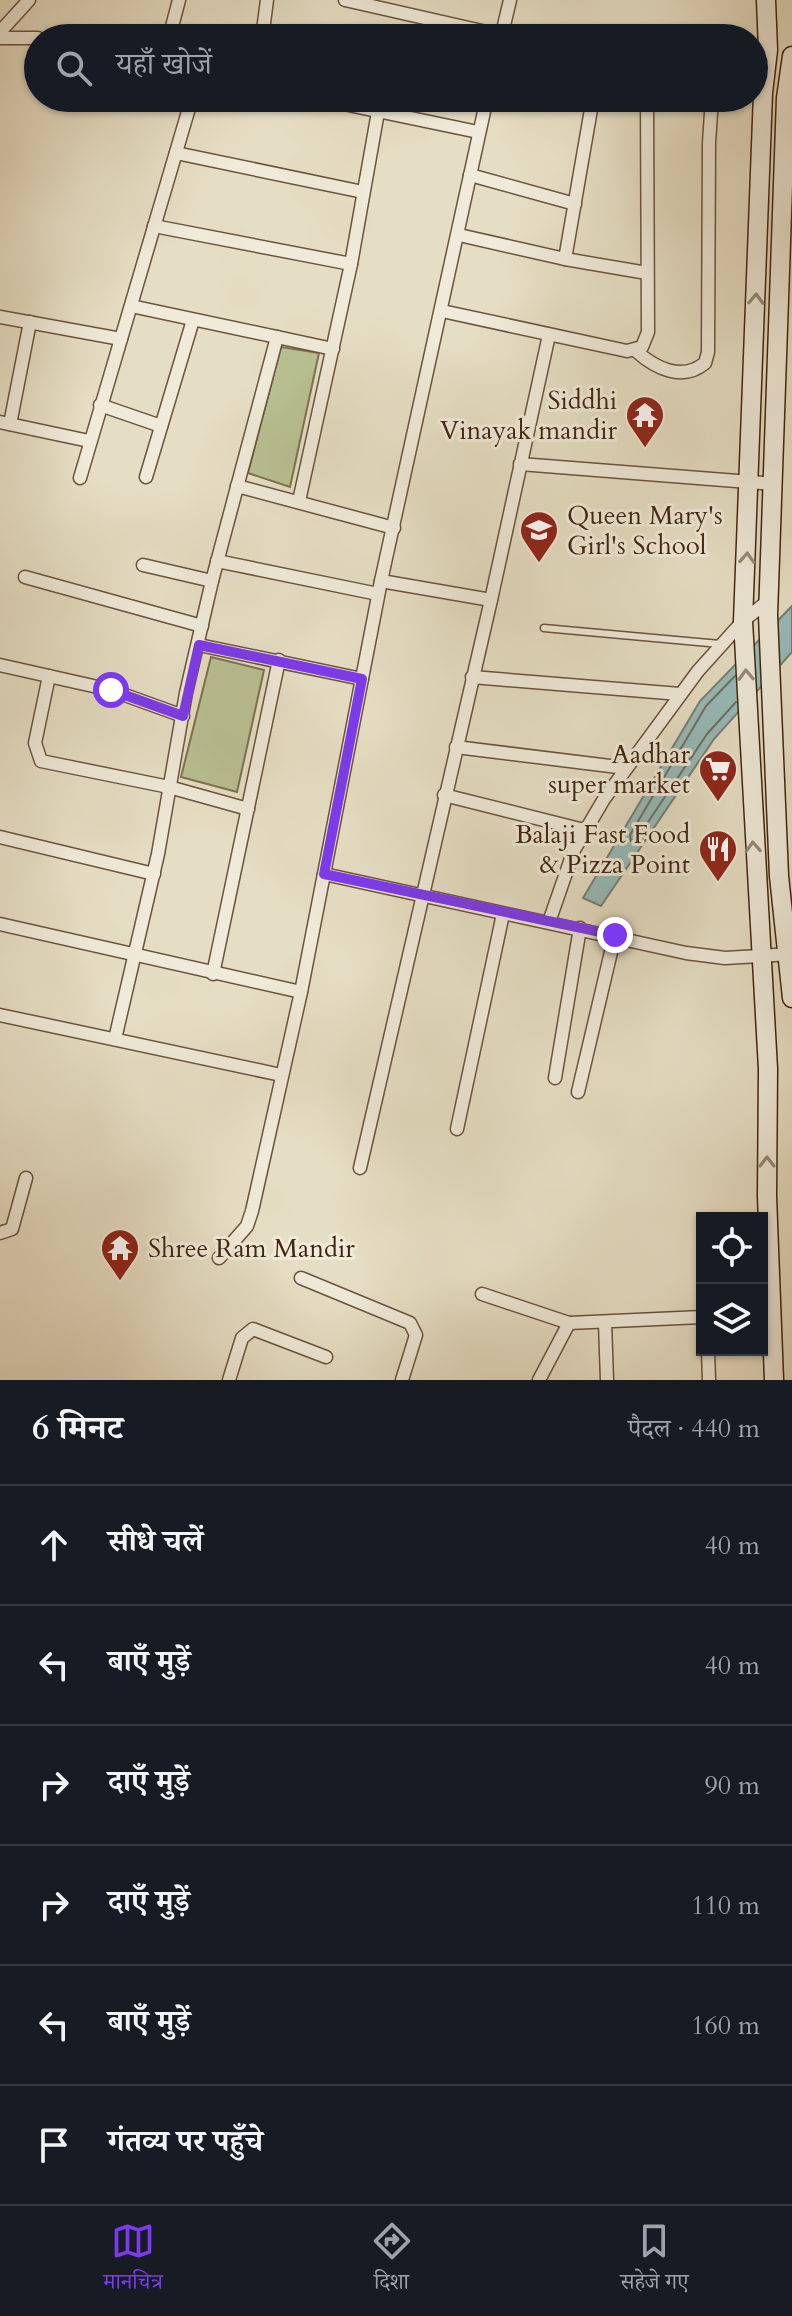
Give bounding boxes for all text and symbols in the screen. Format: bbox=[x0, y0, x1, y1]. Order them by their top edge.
search box bbox=[24, 24, 768, 112]
text: यहाँ खोजें bbox=[116, 44, 212, 85]
icon: search bbox=[52, 46, 96, 90]
one-way arrow bbox=[747, 292, 764, 305]
place label: Siddhi Vinayak mandir bbox=[440, 383, 618, 448]
temple icon: Siddhi Vinayak mandir bbox=[624, 394, 666, 449]
place label: Queen Mary's Girl's School bbox=[567, 498, 723, 563]
school or university icon: Queen Mary's Girl's School bbox=[518, 509, 560, 564]
one-way arrow bbox=[738, 551, 755, 564]
one-way arrow bbox=[737, 668, 754, 681]
route start bbox=[93, 672, 129, 708]
place label: Aadhar super market bbox=[548, 737, 691, 802]
supermarket icon: Aadhar super market bbox=[697, 748, 739, 803]
place label: Balaji Fast Food & Pizza Point bbox=[515, 817, 690, 882]
restaurant icon: Balaji Fast Food & Pizza Point bbox=[697, 828, 739, 883]
one-way arrow bbox=[745, 840, 762, 853]
route end bbox=[597, 917, 633, 953]
one-way arrow bbox=[758, 1155, 776, 1168]
map controls bbox=[696, 1212, 768, 1356]
button: locate bbox=[696, 1212, 768, 1284]
temple icon: Shree Ram Mandir bbox=[99, 1227, 141, 1282]
place label: Shree Ram Mandir bbox=[148, 1231, 355, 1266]
button: layers bbox=[696, 1284, 768, 1356]
text: 6 मिनट bbox=[32, 1405, 123, 1451]
text: पैदल · 440 m bbox=[628, 1411, 760, 1446]
text: सीधे चलें bbox=[108, 1521, 203, 1562]
icon: ahead bbox=[32, 1523, 76, 1567]
text: 40 m bbox=[704, 1528, 760, 1563]
text: बाएँ मुड़ें bbox=[108, 1641, 190, 1682]
icon: left bbox=[32, 1643, 76, 1687]
text: 40 m bbox=[704, 1648, 760, 1683]
text: दाएँ मुड़ें bbox=[108, 1761, 190, 1802]
icon: right bbox=[32, 1763, 76, 1807]
text: 90 m bbox=[704, 1768, 760, 1803]
text: दाएँ मुड़ें bbox=[108, 1881, 190, 1922]
icon: right bbox=[32, 1883, 76, 1927]
text: 110 m bbox=[691, 1888, 760, 1923]
text: बाएँ मुड़ें bbox=[108, 2001, 190, 2042]
icon: left bbox=[32, 2003, 76, 2047]
text: 160 m bbox=[691, 2008, 760, 2043]
text: गंतव्य पर पहुँचे bbox=[108, 2121, 263, 2162]
icon: arrive bbox=[32, 2123, 76, 2167]
tab: मानचित्र bbox=[103, 2219, 163, 2303]
tab: दिशा bbox=[370, 2219, 414, 2303]
tab: सहेजे गए bbox=[620, 2219, 689, 2303]

